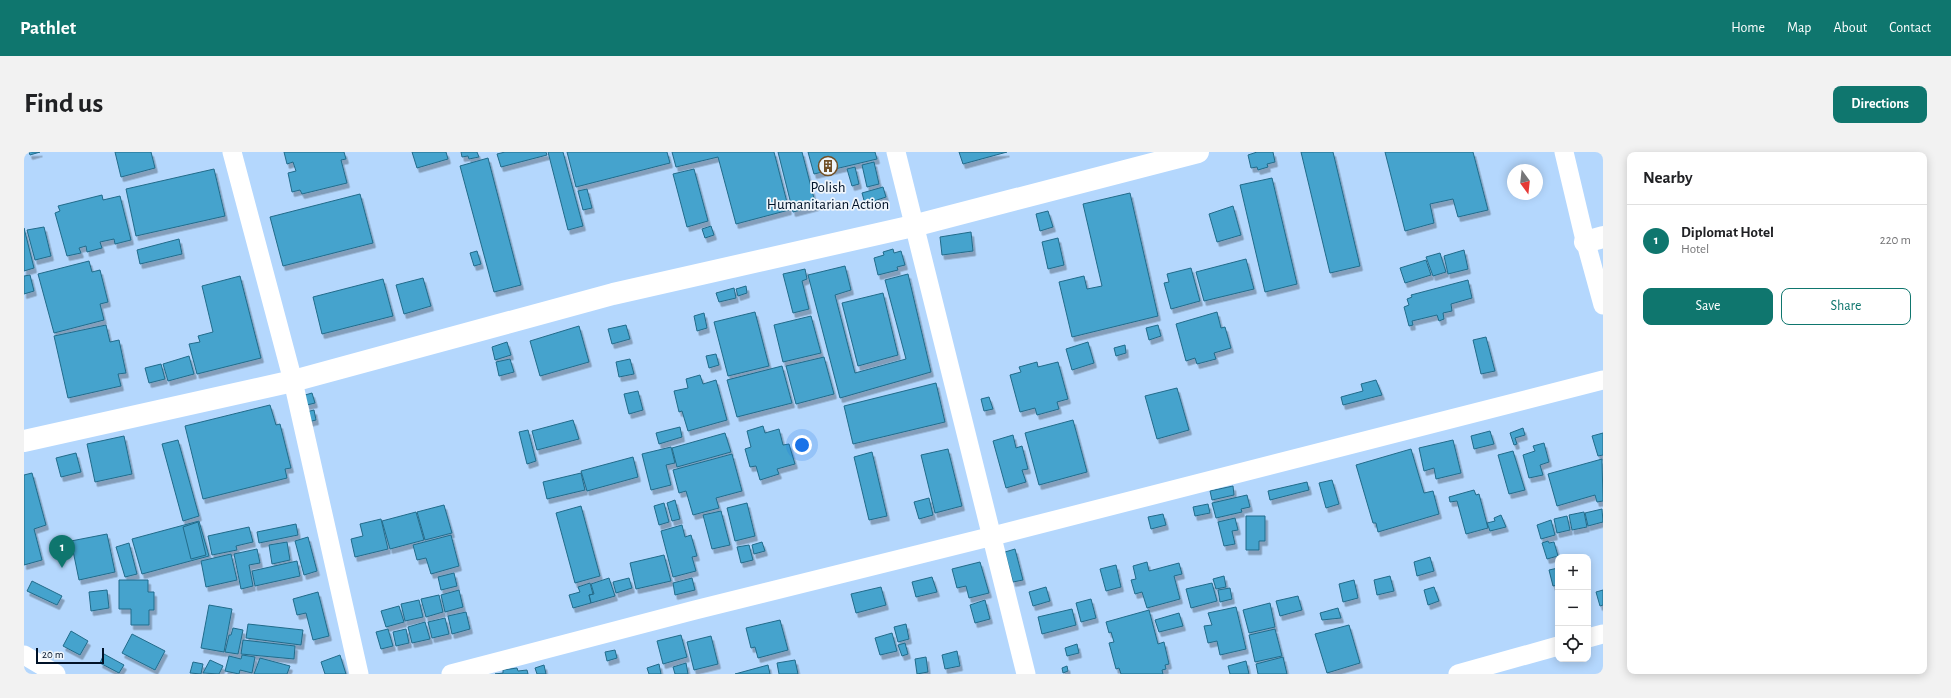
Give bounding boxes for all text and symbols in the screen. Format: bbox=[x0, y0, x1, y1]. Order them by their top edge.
text: Pathlet bbox=[20, 19, 76, 38]
text: Home bbox=[1731, 21, 1765, 35]
text: Map bbox=[1787, 21, 1811, 35]
text: About bbox=[1833, 21, 1867, 35]
text: Contact bbox=[1889, 21, 1931, 35]
button: Directions bbox=[1833, 86, 1927, 123]
text: Find us bbox=[24, 90, 103, 118]
building icon: Polish Humanitarian Action bbox=[817, 155, 839, 177]
north arrow bbox=[1507, 164, 1543, 200]
text: Nearby bbox=[1643, 169, 1693, 186]
place label: Polish Humanitarian Action bbox=[767, 180, 889, 212]
text: Diplomat Hotel bbox=[1681, 225, 1774, 240]
text: 1 bbox=[1654, 234, 1658, 247]
text: 220 m bbox=[1880, 234, 1911, 247]
text: Hotel bbox=[1681, 243, 1709, 256]
button: Save bbox=[1643, 288, 1773, 325]
button: Share bbox=[1781, 288, 1911, 325]
your location bbox=[792, 435, 812, 455]
pin: 1 bbox=[49, 535, 75, 568]
map controls bbox=[1555, 554, 1591, 662]
button: + bbox=[1555, 554, 1591, 590]
button: − bbox=[1555, 590, 1591, 626]
button: locate bbox=[1555, 626, 1591, 662]
scale bar bbox=[36, 646, 104, 665]
text: 20 m bbox=[42, 649, 63, 660]

